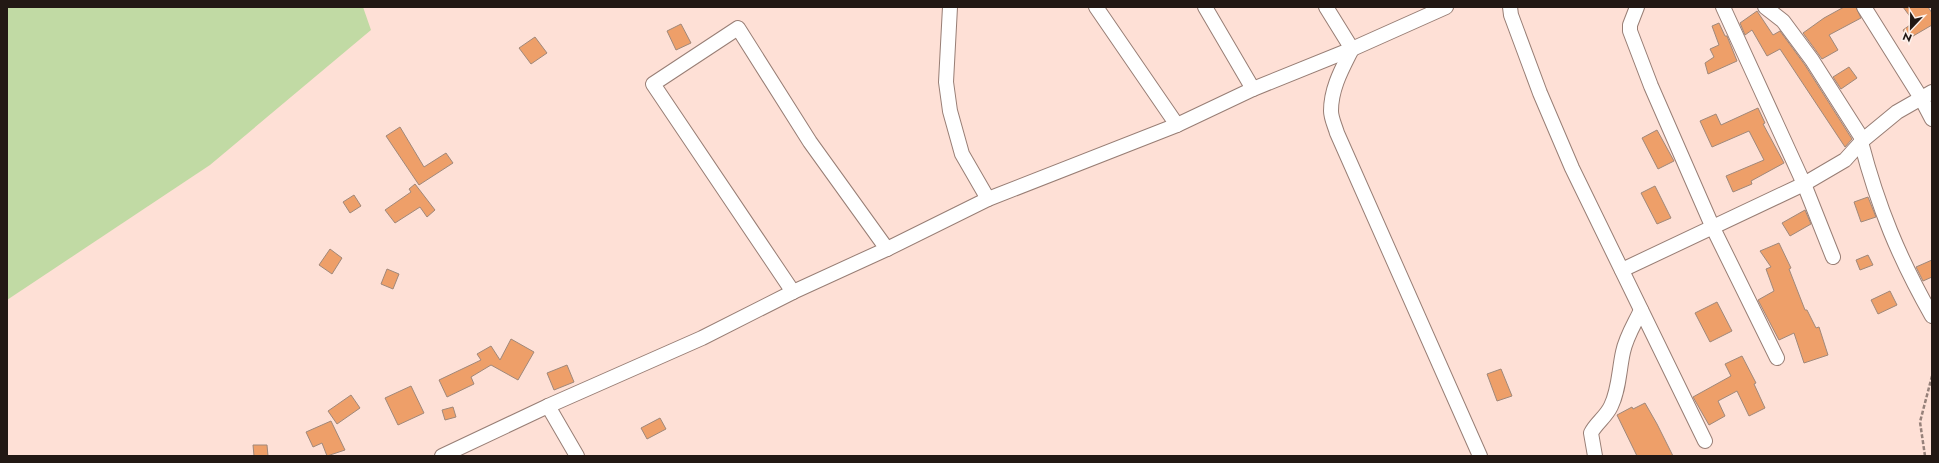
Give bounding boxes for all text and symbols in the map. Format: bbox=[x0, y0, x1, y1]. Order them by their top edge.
north arrow bbox=[1891, 8, 1931, 48]
text: N bbox=[1900, 28, 1914, 46]

